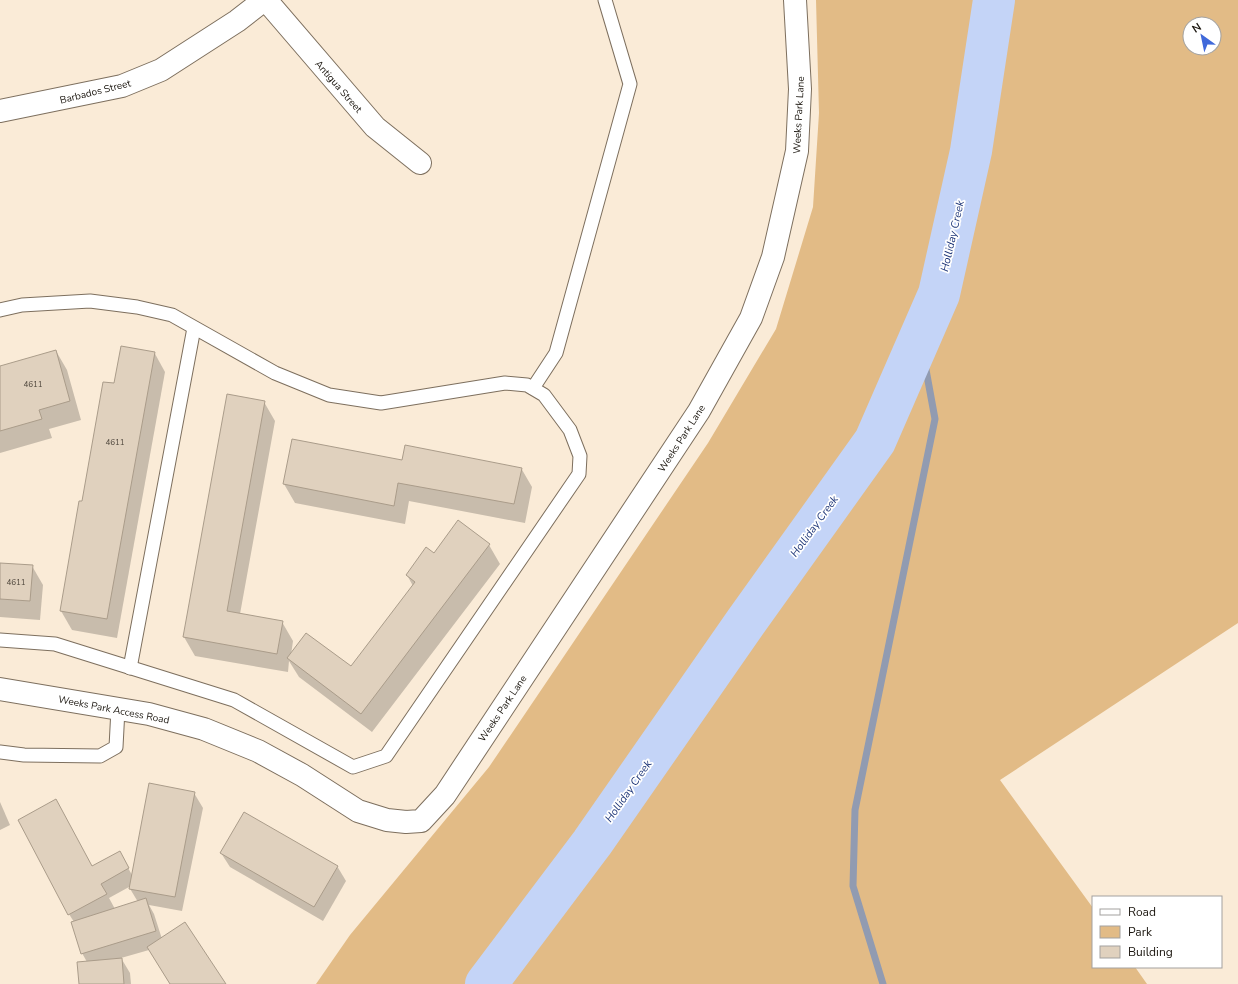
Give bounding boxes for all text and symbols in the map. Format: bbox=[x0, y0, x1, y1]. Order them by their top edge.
north arrow bbox=[1182, 16, 1222, 56]
text: N bbox=[1189, 20, 1204, 37]
street label: Antigua Street bbox=[312, 57, 365, 116]
street label: Barbados Street bbox=[58, 76, 133, 108]
street label: Weeks Park Lane bbox=[790, 76, 808, 154]
water label: Holliday Creek bbox=[937, 199, 968, 273]
house number: 4611 bbox=[23, 379, 43, 390]
street label: Weeks Park Lane bbox=[655, 402, 709, 475]
house number: 4611 bbox=[105, 437, 125, 448]
water label: Holliday Creek bbox=[787, 492, 842, 560]
house number: 4611 bbox=[6, 577, 26, 588]
street label: Weeks Park Lane bbox=[475, 672, 530, 745]
street label: Weeks Park Access Road bbox=[57, 692, 171, 728]
water label: Holliday Creek bbox=[601, 757, 656, 825]
legend bbox=[1092, 896, 1222, 968]
text: Road bbox=[1128, 904, 1156, 920]
text: Park bbox=[1128, 924, 1153, 940]
text: Building bbox=[1128, 944, 1173, 960]

